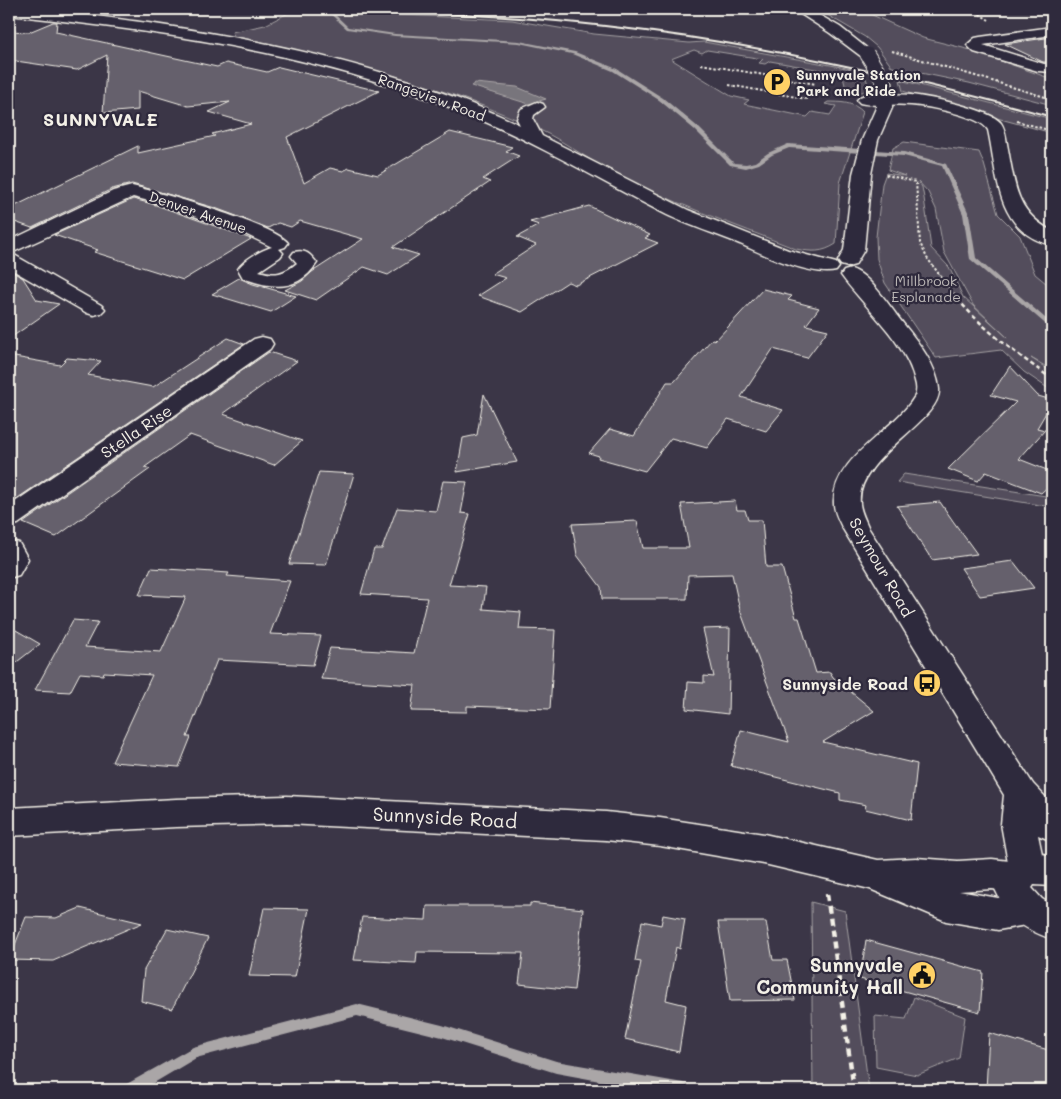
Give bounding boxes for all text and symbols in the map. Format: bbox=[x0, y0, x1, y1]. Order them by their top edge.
place label: Sunnyvale Station Park and Ride bbox=[796, 65, 921, 100]
parking icon: Sunnyvale Station Park and Ride bbox=[762, 67, 792, 97]
street label: Rangeview Road bbox=[376, 69, 488, 125]
district label: SUNNYVALE bbox=[43, 107, 159, 131]
street label: Denver Avenue bbox=[147, 186, 249, 238]
park label: Millbrook Esplanade bbox=[891, 271, 961, 306]
street label: Stella Rise bbox=[96, 399, 176, 463]
street label: Seymour Road bbox=[845, 514, 919, 620]
bus stop icon: Sunnyside Road bbox=[912, 668, 942, 698]
place label: Sunnyside Road bbox=[782, 673, 908, 694]
street label: Sunnyside Road bbox=[372, 801, 518, 833]
place label: Sunnyvale Community Hall bbox=[756, 952, 903, 999]
public building icon: Sunnyvale Community Hall bbox=[907, 960, 937, 990]

